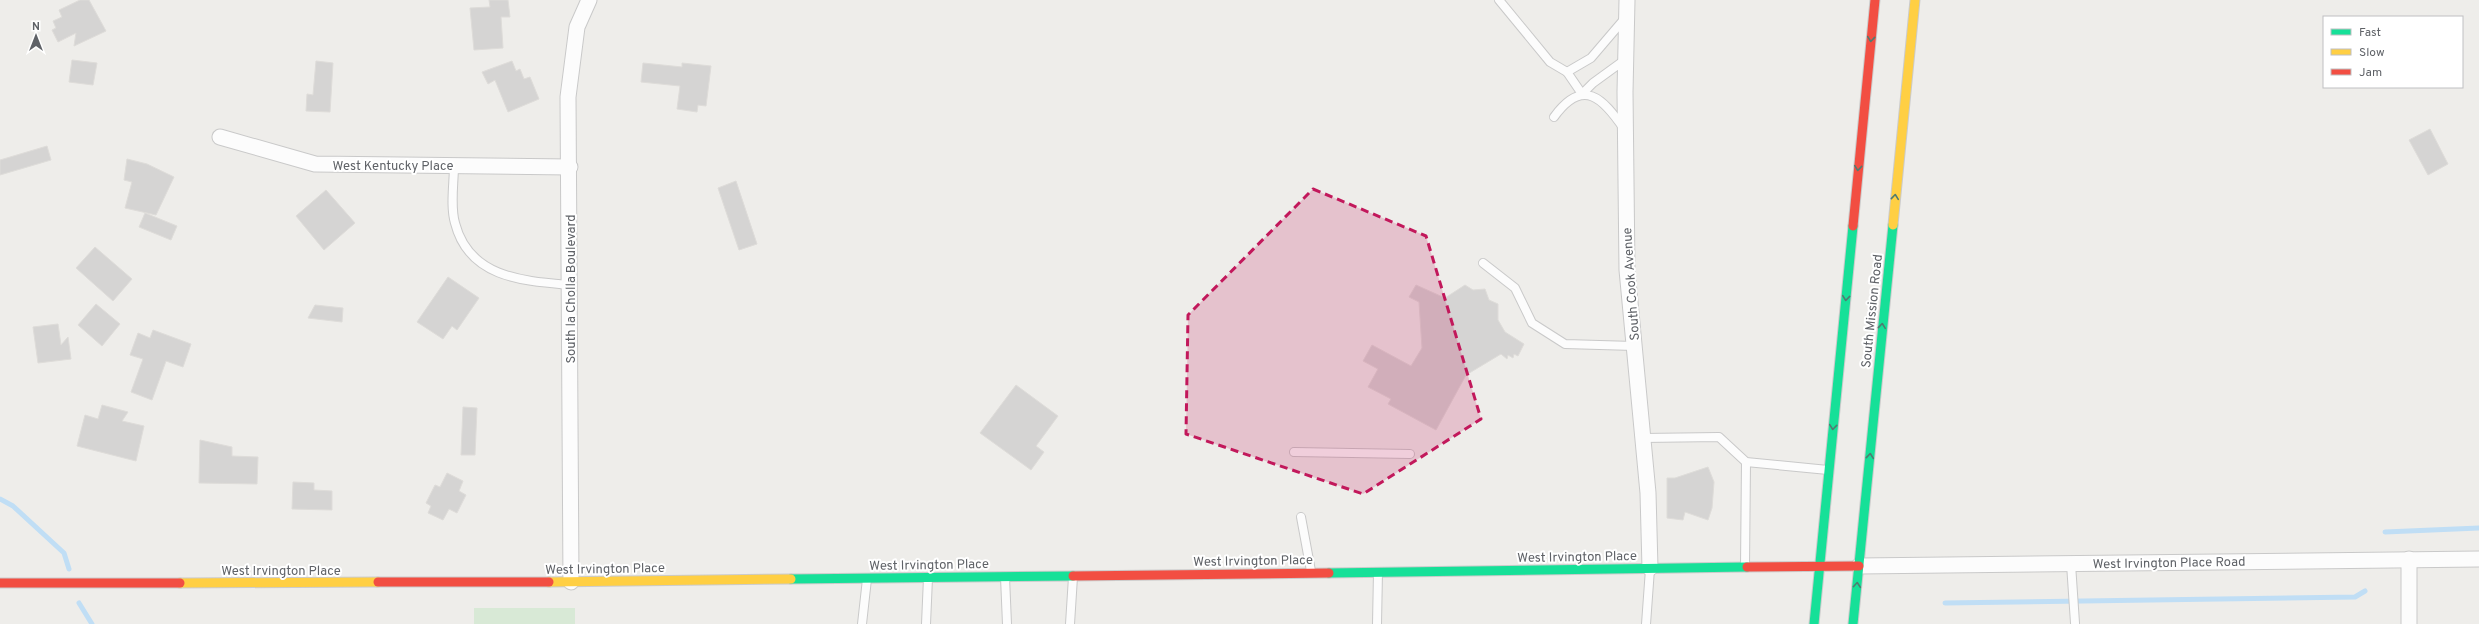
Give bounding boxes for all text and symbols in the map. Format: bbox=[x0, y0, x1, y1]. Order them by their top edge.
north arrow bbox=[16, 16, 56, 56]
legend bbox=[2323, 16, 2463, 88]
text: N bbox=[32, 20, 40, 34]
text: Fast bbox=[2359, 25, 2381, 41]
one-way arrow bbox=[1867, 36, 1876, 42]
text: Slow bbox=[2359, 45, 2385, 61]
text: Jam bbox=[2359, 65, 2382, 81]
street label: West Kentucky Place bbox=[332, 159, 454, 175]
one-way arrow bbox=[1854, 165, 1863, 171]
one-way arrow bbox=[1890, 194, 1899, 200]
street label: South la Cholla Boulevard bbox=[564, 214, 580, 364]
street label: South Cook Avenue bbox=[1620, 227, 1644, 341]
street label: South Mission Road bbox=[1859, 254, 1887, 369]
one-way arrow bbox=[1841, 295, 1850, 301]
one-way arrow bbox=[1878, 323, 1887, 329]
one-way arrow bbox=[1829, 424, 1838, 430]
one-way arrow bbox=[1865, 453, 1874, 459]
street label: West Irvington Place bbox=[1517, 549, 1637, 567]
street label: West Irvington Place bbox=[1193, 553, 1313, 571]
street label: West Irvington Place Road bbox=[2092, 555, 2246, 573]
street label: West Irvington Place bbox=[869, 557, 989, 575]
street label: West Irvington Place bbox=[545, 561, 665, 579]
street label: West Irvington Place bbox=[221, 564, 341, 580]
one-way arrow bbox=[1852, 582, 1861, 588]

